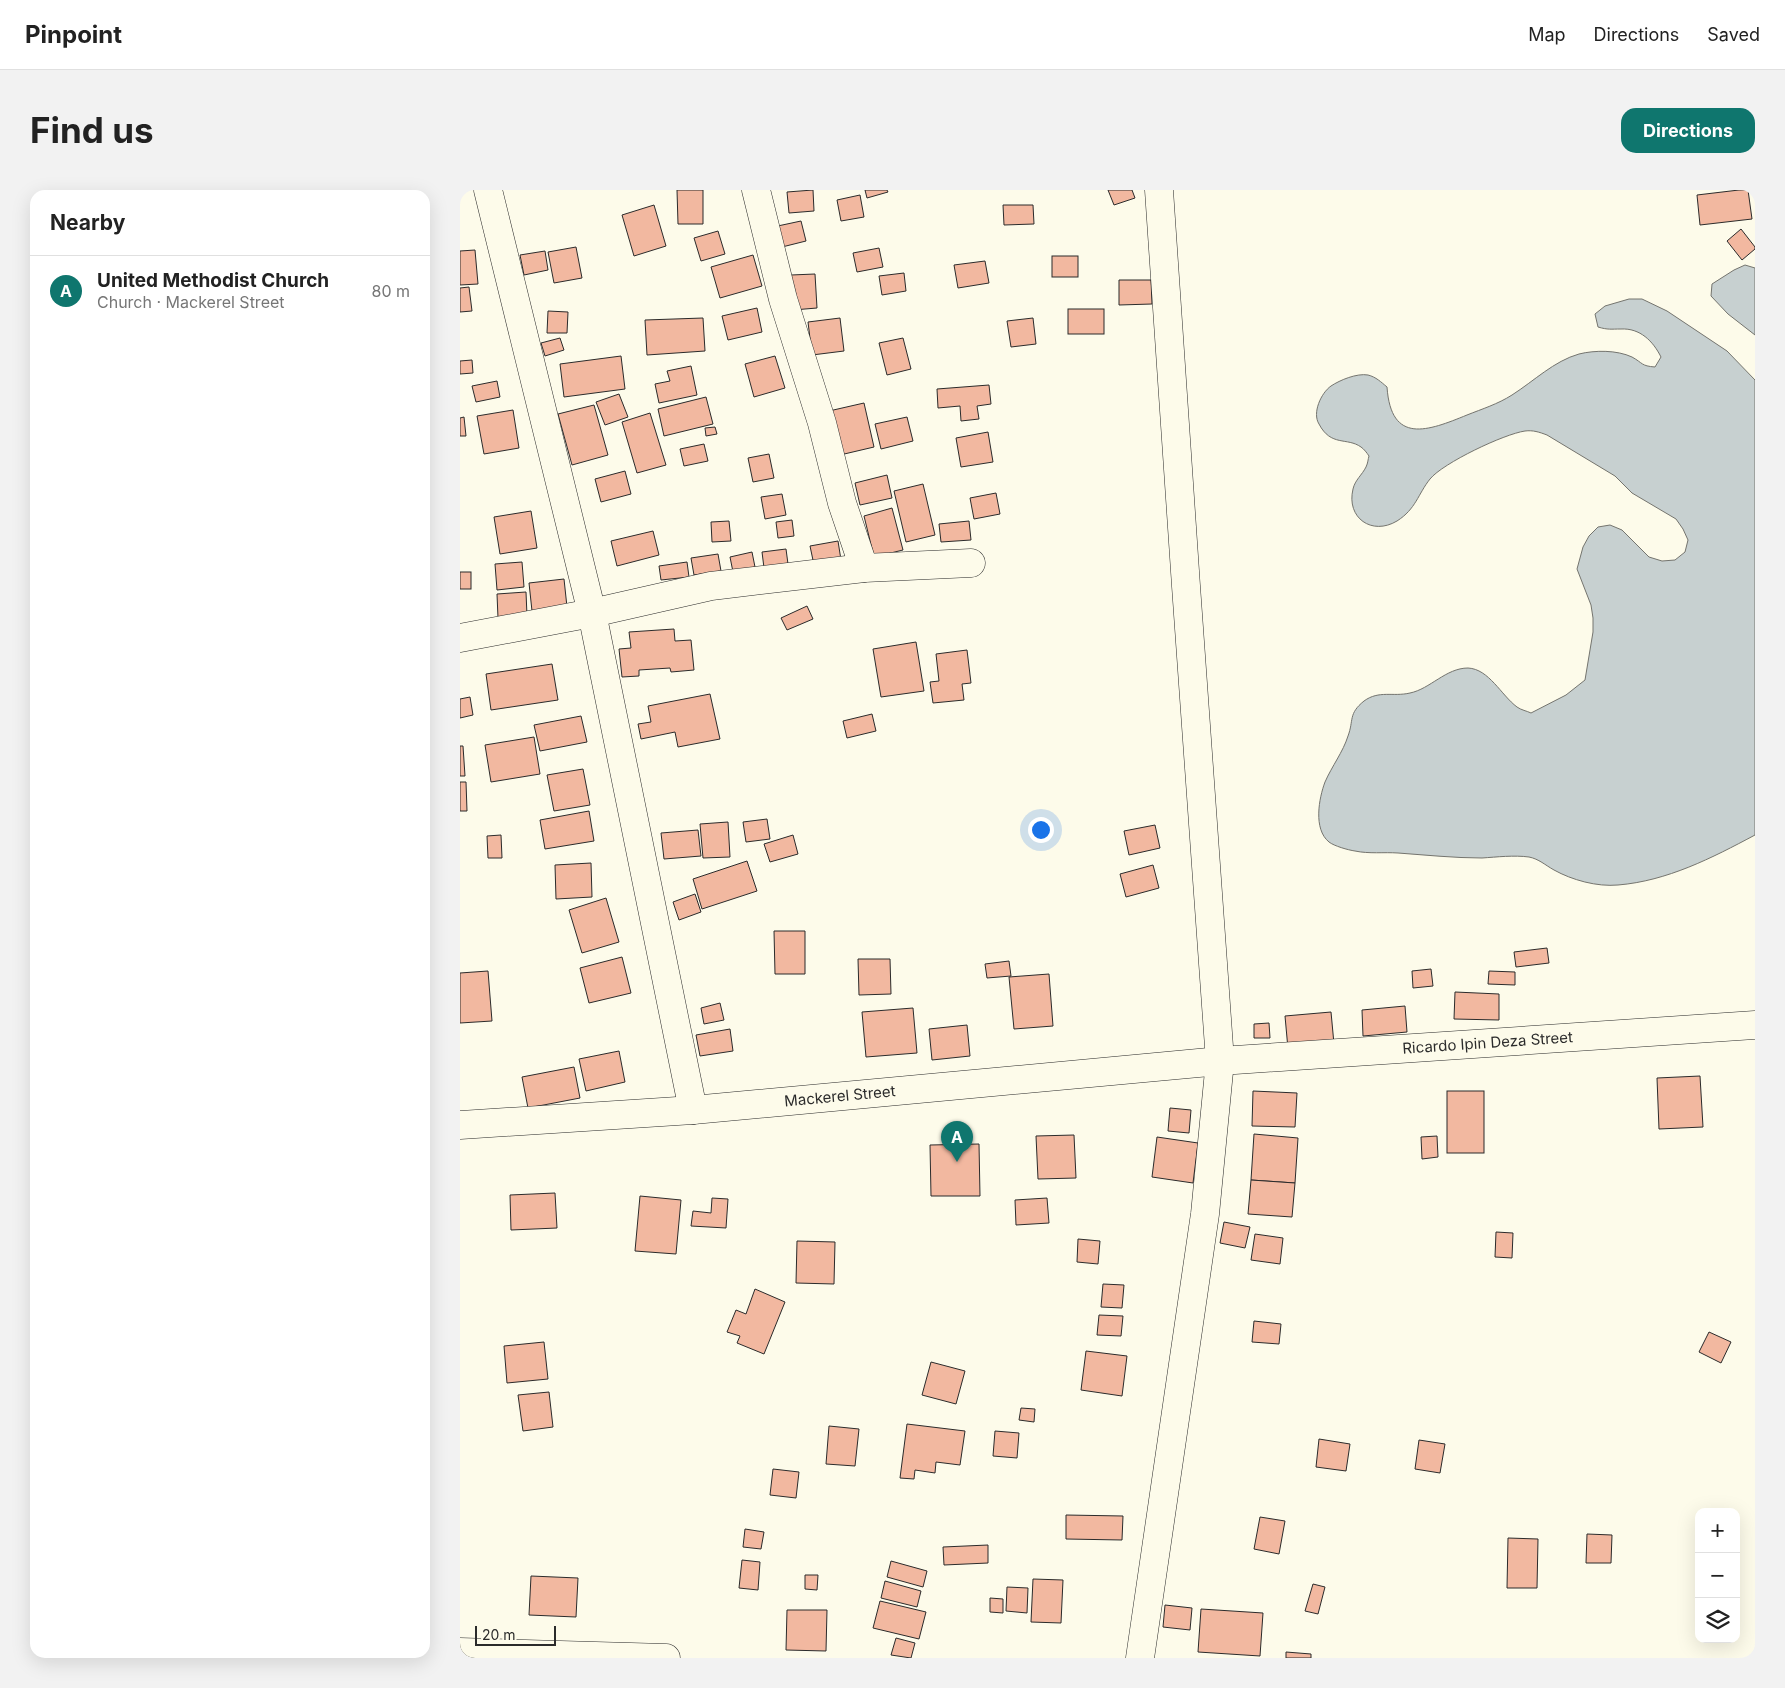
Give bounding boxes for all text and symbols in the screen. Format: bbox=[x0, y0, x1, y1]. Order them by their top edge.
text: Pinpoint bbox=[25, 20, 122, 49]
text: Map bbox=[1528, 24, 1566, 45]
text: Directions bbox=[1594, 24, 1679, 45]
text: Saved bbox=[1707, 24, 1760, 45]
button: Directions bbox=[1621, 108, 1755, 153]
text: Find us bbox=[30, 109, 154, 151]
text: Nearby bbox=[50, 210, 125, 235]
text: United Methodist Church bbox=[97, 269, 329, 292]
text: A bbox=[60, 281, 72, 301]
text: 80 m bbox=[371, 281, 410, 301]
text: Church · Mackerel Street bbox=[97, 292, 285, 312]
your location bbox=[1028, 817, 1054, 843]
street label: Ricardo Ipin Deza Street bbox=[1402, 1027, 1574, 1058]
street label: Mackerel Street bbox=[783, 1081, 896, 1110]
pin: A bbox=[941, 1121, 973, 1162]
map controls bbox=[1695, 1508, 1740, 1643]
button: + bbox=[1695, 1508, 1740, 1553]
button: − bbox=[1695, 1553, 1740, 1598]
button: layers bbox=[1695, 1598, 1740, 1643]
scale bar bbox=[475, 1623, 556, 1646]
text: 20 m bbox=[482, 1626, 516, 1643]

